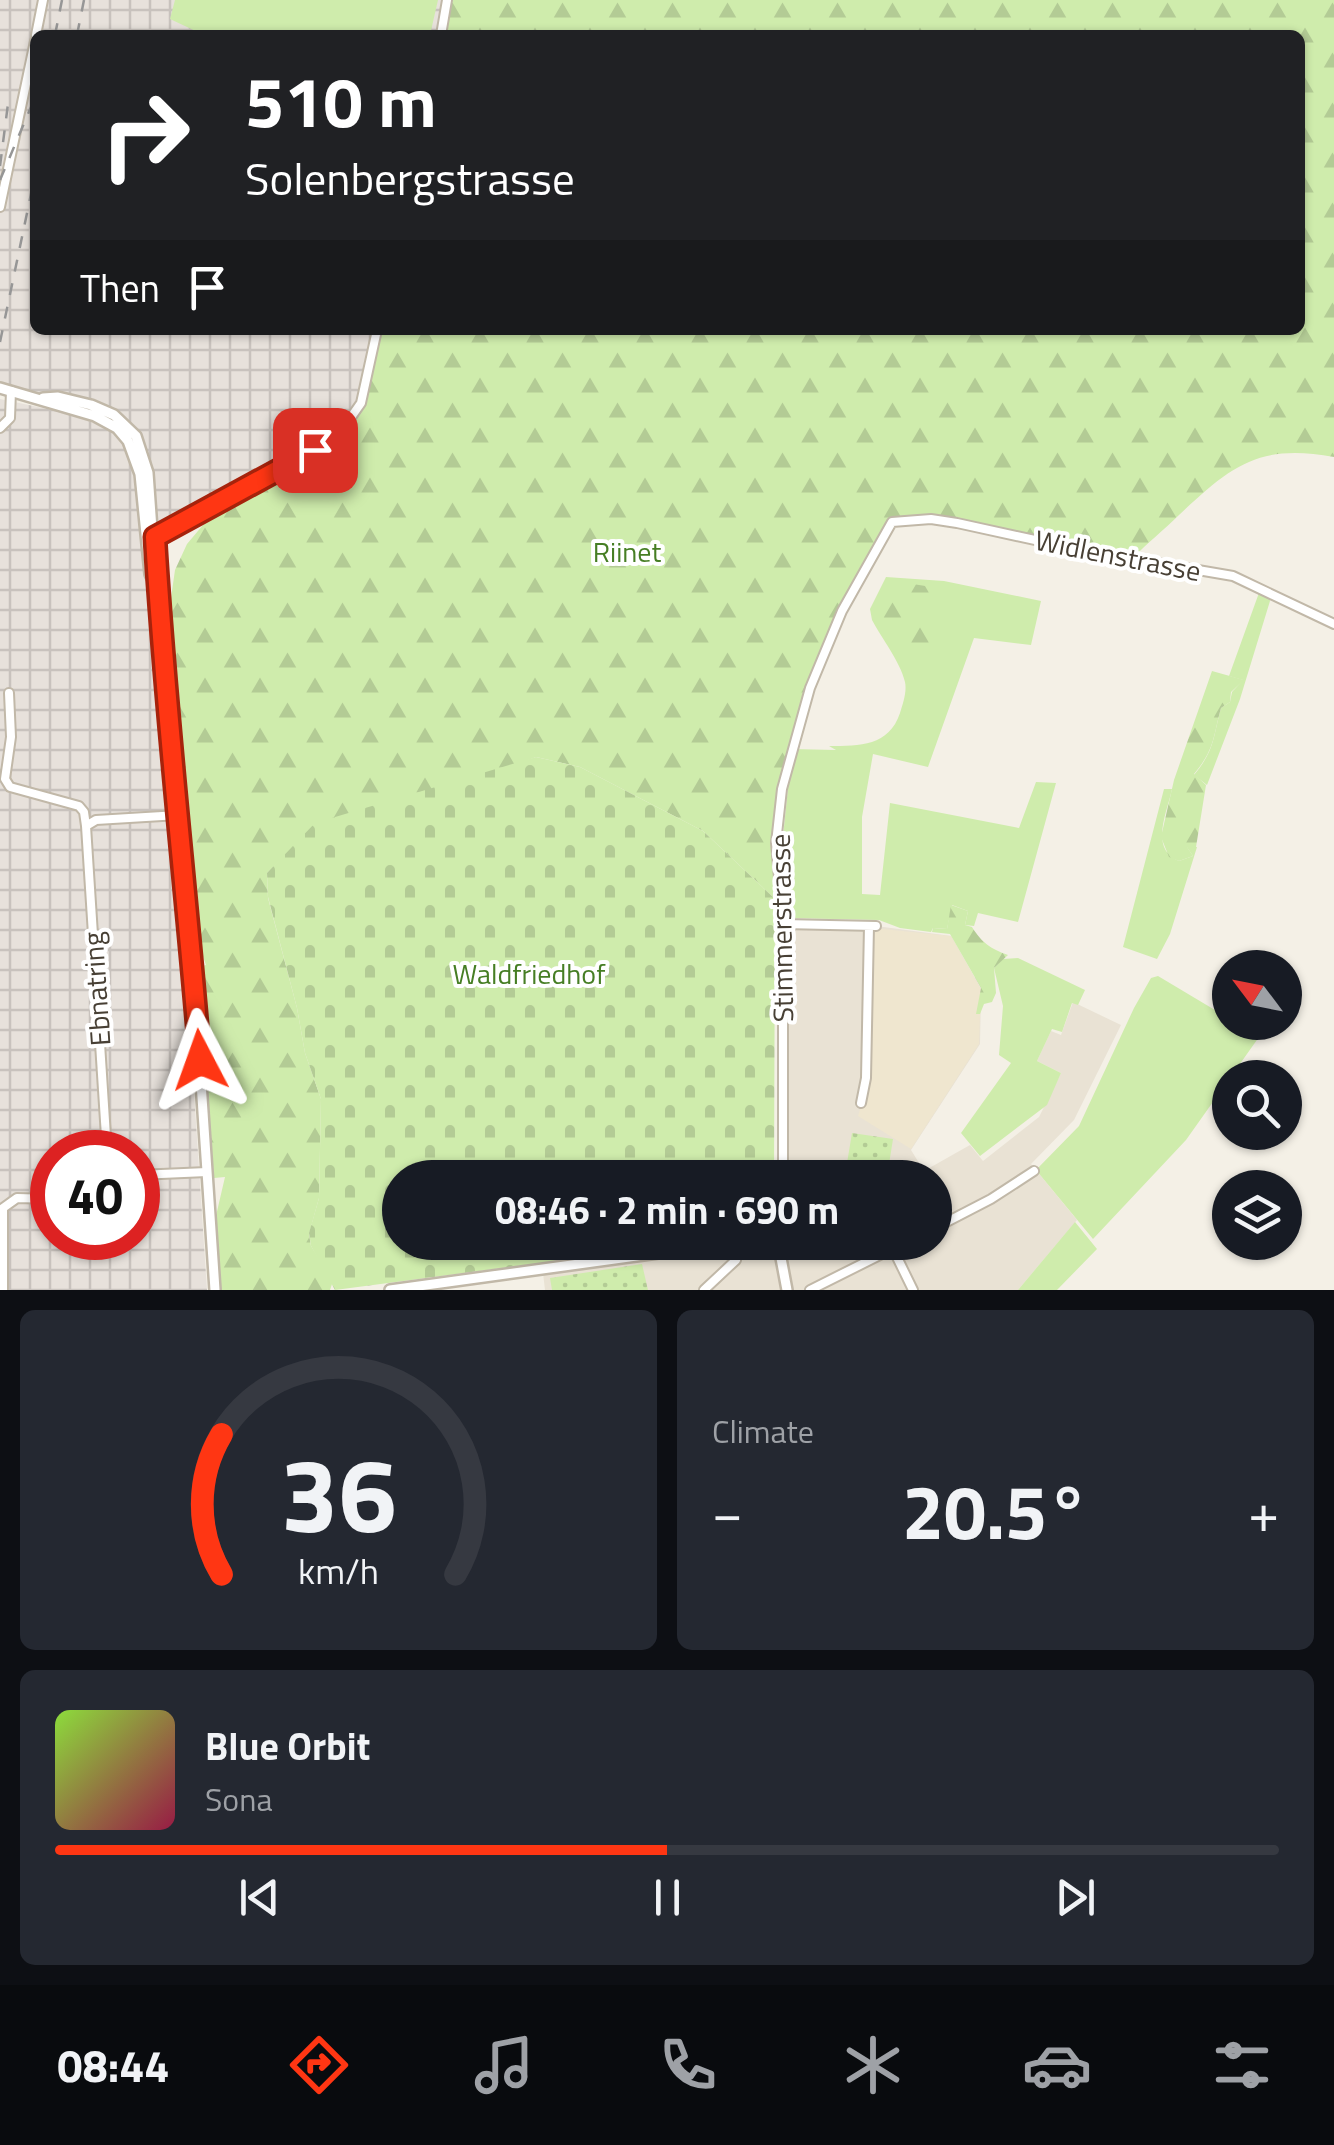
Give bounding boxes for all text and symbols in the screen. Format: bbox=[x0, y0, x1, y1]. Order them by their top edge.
text: 510 m bbox=[245, 48, 437, 154]
icon: right bbox=[80, 70, 210, 200]
text: Solenbergstrasse bbox=[245, 144, 575, 212]
text: Then bbox=[80, 259, 160, 317]
icon: arrive bbox=[180, 260, 235, 315]
pin bbox=[273, 408, 358, 493]
icon: arrive bbox=[288, 423, 343, 478]
street label: Widlenstrasse bbox=[1031, 518, 1205, 592]
park label: Riinet bbox=[593, 530, 661, 573]
street label: Stimmerstrasse bbox=[758, 833, 804, 1023]
street label: Ebnatring bbox=[71, 930, 121, 1048]
north arrow bbox=[1212, 950, 1302, 1040]
map controls bbox=[1212, 950, 1302, 1260]
park label: Waldfriedhof bbox=[453, 952, 606, 995]
position arrow bbox=[148, 1008, 252, 1112]
button: search bbox=[1212, 1060, 1302, 1150]
speed limit sign: 40 bbox=[30, 1130, 160, 1260]
button: layers bbox=[1212, 1170, 1302, 1260]
text: 08:46 · 2 min · 690 m bbox=[495, 1181, 839, 1239]
text: Climate bbox=[712, 1407, 814, 1455]
text: 36 bbox=[280, 1414, 397, 1572]
text: 20.5° bbox=[902, 1454, 1089, 1568]
text: − bbox=[712, 1470, 743, 1553]
text: + bbox=[1248, 1470, 1279, 1553]
text: km/h bbox=[298, 1543, 379, 1598]
text: Blue Orbit bbox=[205, 1717, 370, 1775]
text: Sona bbox=[205, 1775, 272, 1823]
icon: previous bbox=[232, 1870, 287, 1925]
icon: pause bbox=[640, 1870, 695, 1925]
icon: next bbox=[1048, 1870, 1103, 1925]
icon: directions bbox=[284, 2030, 354, 2100]
icon: music bbox=[469, 2030, 539, 2100]
icon: phone bbox=[653, 2030, 723, 2100]
icon: climate bbox=[838, 2030, 908, 2100]
icon: car bbox=[1022, 2030, 1092, 2100]
icon: filters bbox=[1207, 2030, 1277, 2100]
text: 08:44 bbox=[57, 2031, 170, 2099]

